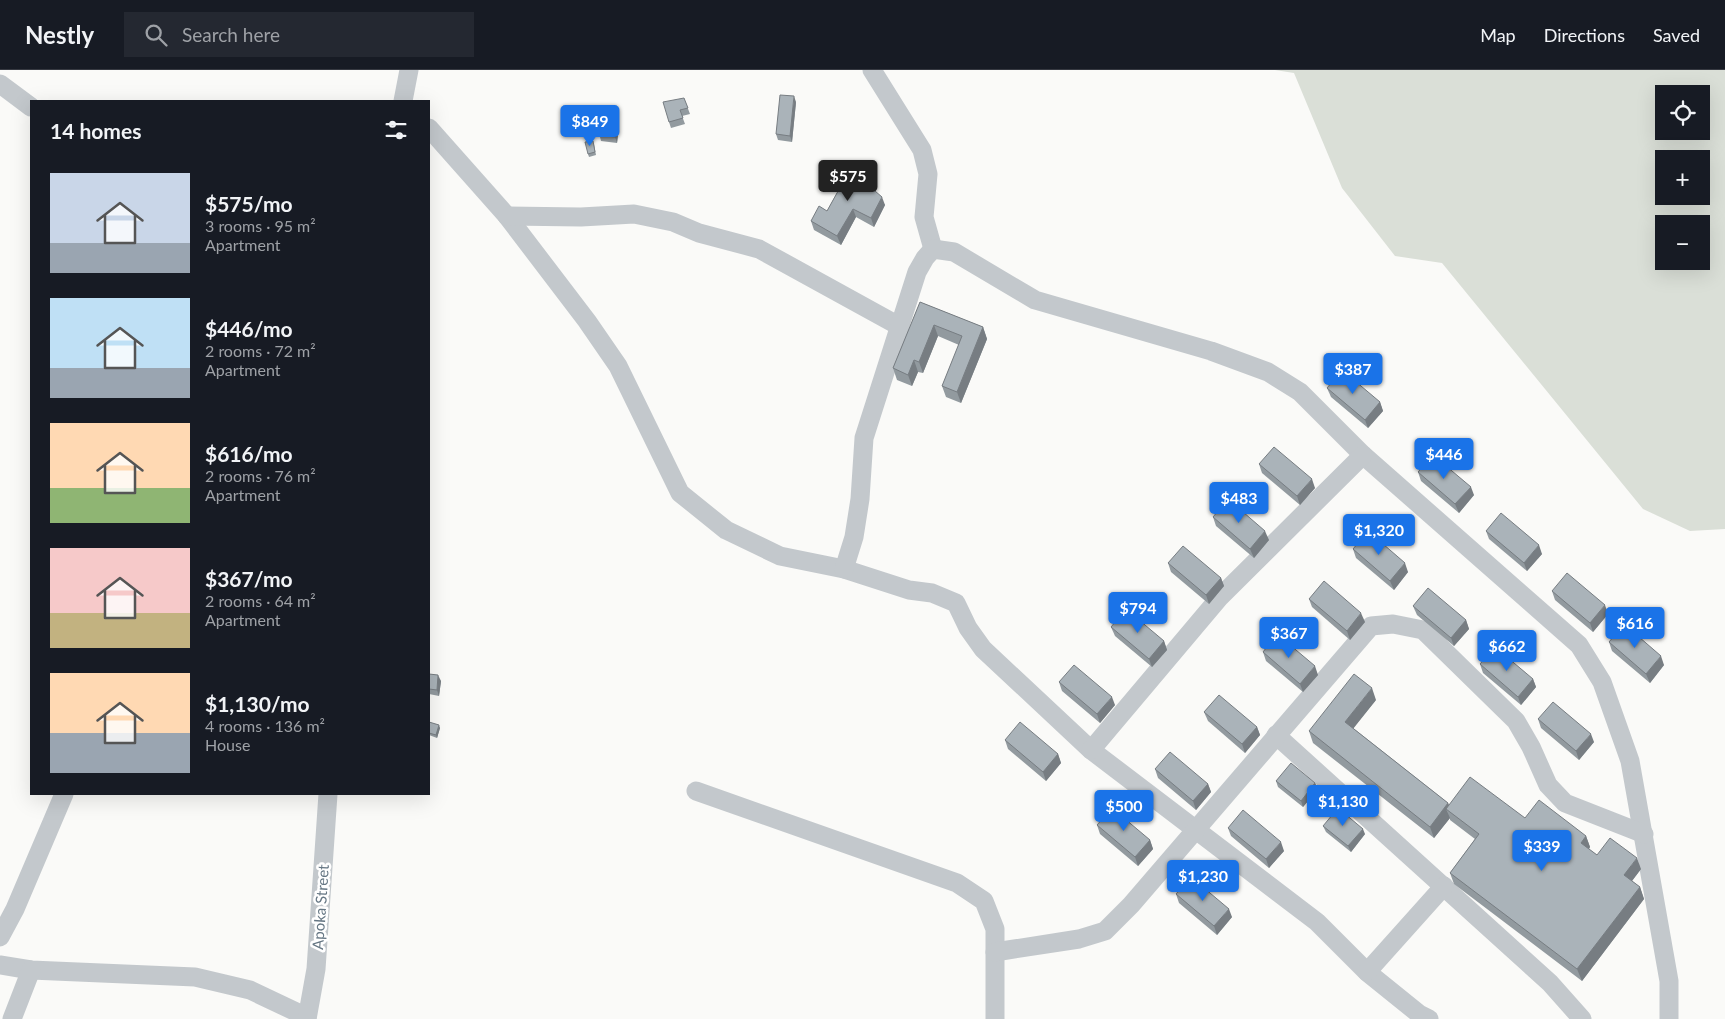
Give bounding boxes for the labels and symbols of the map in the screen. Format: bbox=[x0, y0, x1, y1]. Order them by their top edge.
pin: $849 bbox=[560, 104, 620, 147]
pin: $575 bbox=[818, 160, 878, 202]
pin: $387 bbox=[1323, 352, 1383, 395]
pin: $446 bbox=[1414, 438, 1474, 480]
pin: $483 bbox=[1209, 482, 1269, 524]
pin: $1,320 bbox=[1338, 514, 1420, 556]
pin: $794 bbox=[1108, 592, 1168, 634]
pin: $616 bbox=[1605, 606, 1665, 649]
pin: $367 bbox=[1259, 616, 1319, 659]
pin: $662 bbox=[1477, 630, 1537, 672]
pin: $1,130 bbox=[1302, 784, 1384, 827]
pin: $500 bbox=[1094, 790, 1154, 832]
pin: $339 bbox=[1512, 830, 1572, 872]
pin: $1,230 bbox=[1162, 860, 1244, 902]
street label: Apoka Street bbox=[308, 863, 332, 950]

